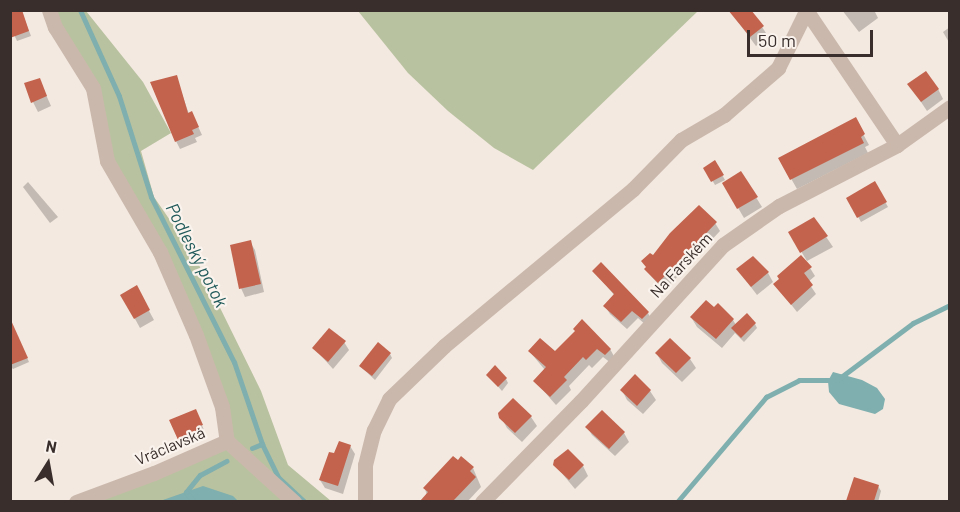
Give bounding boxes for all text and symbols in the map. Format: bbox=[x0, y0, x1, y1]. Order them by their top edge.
scale bar bbox=[750, 18, 876, 56]
text: 50 m bbox=[758, 29, 796, 51]
water label: Podleský potok bbox=[161, 199, 233, 311]
street label: Na Farském bbox=[646, 229, 716, 301]
street label: Vráclavská bbox=[132, 423, 208, 469]
north arrow bbox=[18, 434, 78, 494]
text: N bbox=[44, 435, 59, 456]

